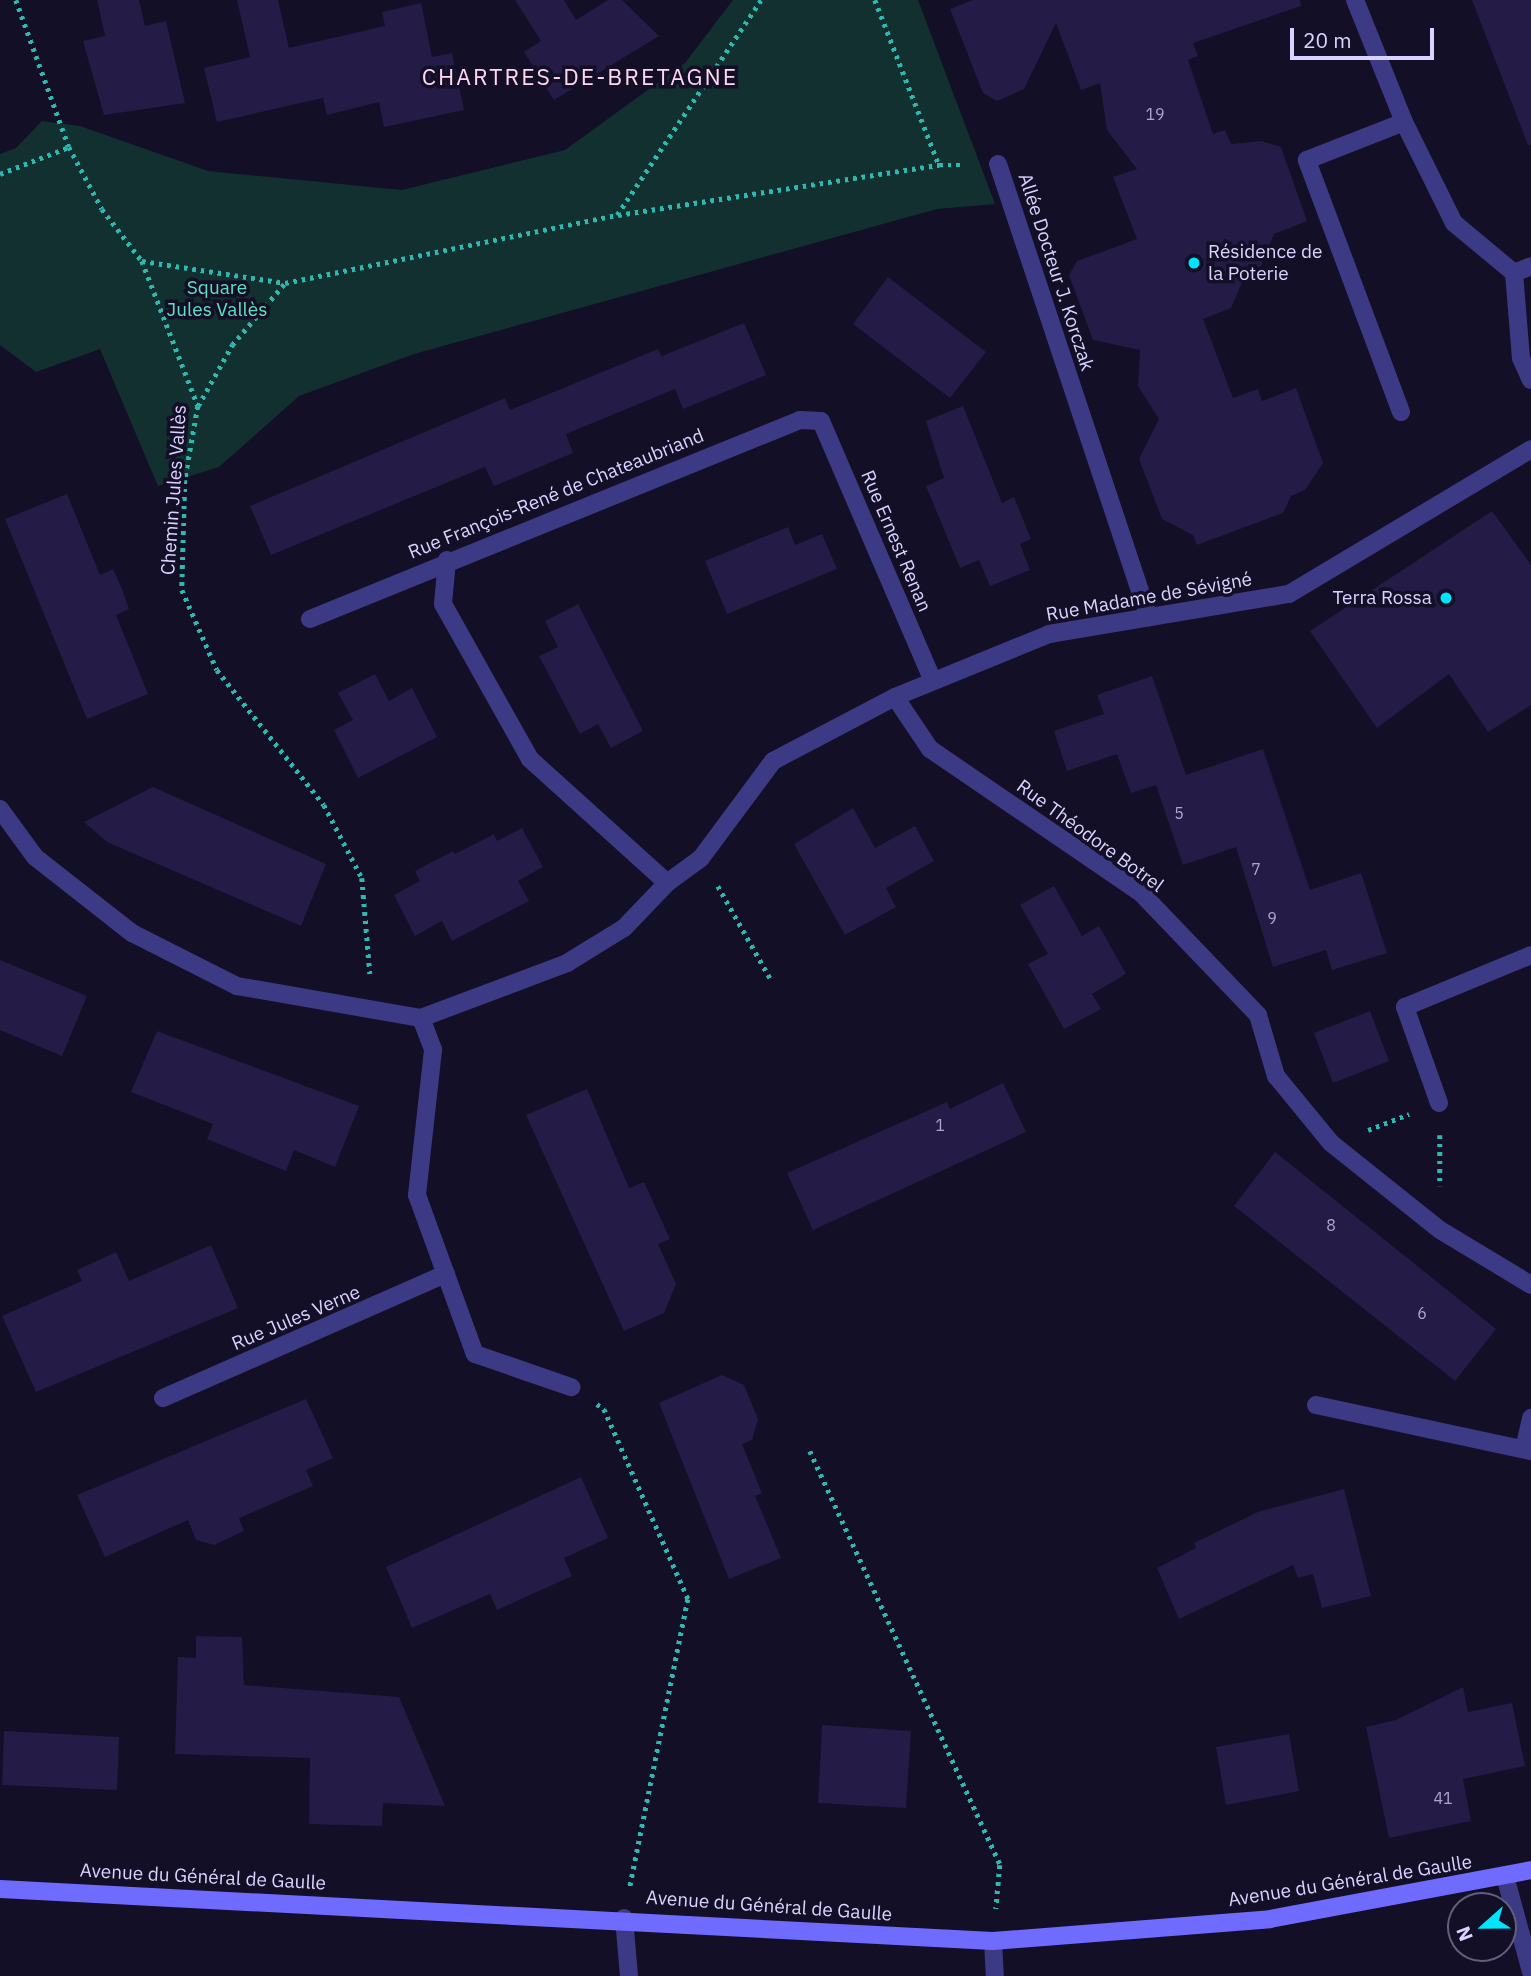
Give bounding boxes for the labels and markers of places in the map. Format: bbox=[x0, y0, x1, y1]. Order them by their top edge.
place label: Résidence de la Poterie bbox=[1208, 241, 1322, 285]
marker: Résidence de la Poterie bbox=[1186, 255, 1202, 271]
place label: Terra Rossa bbox=[1332, 587, 1432, 609]
marker: Terra Rossa bbox=[1438, 590, 1454, 606]

